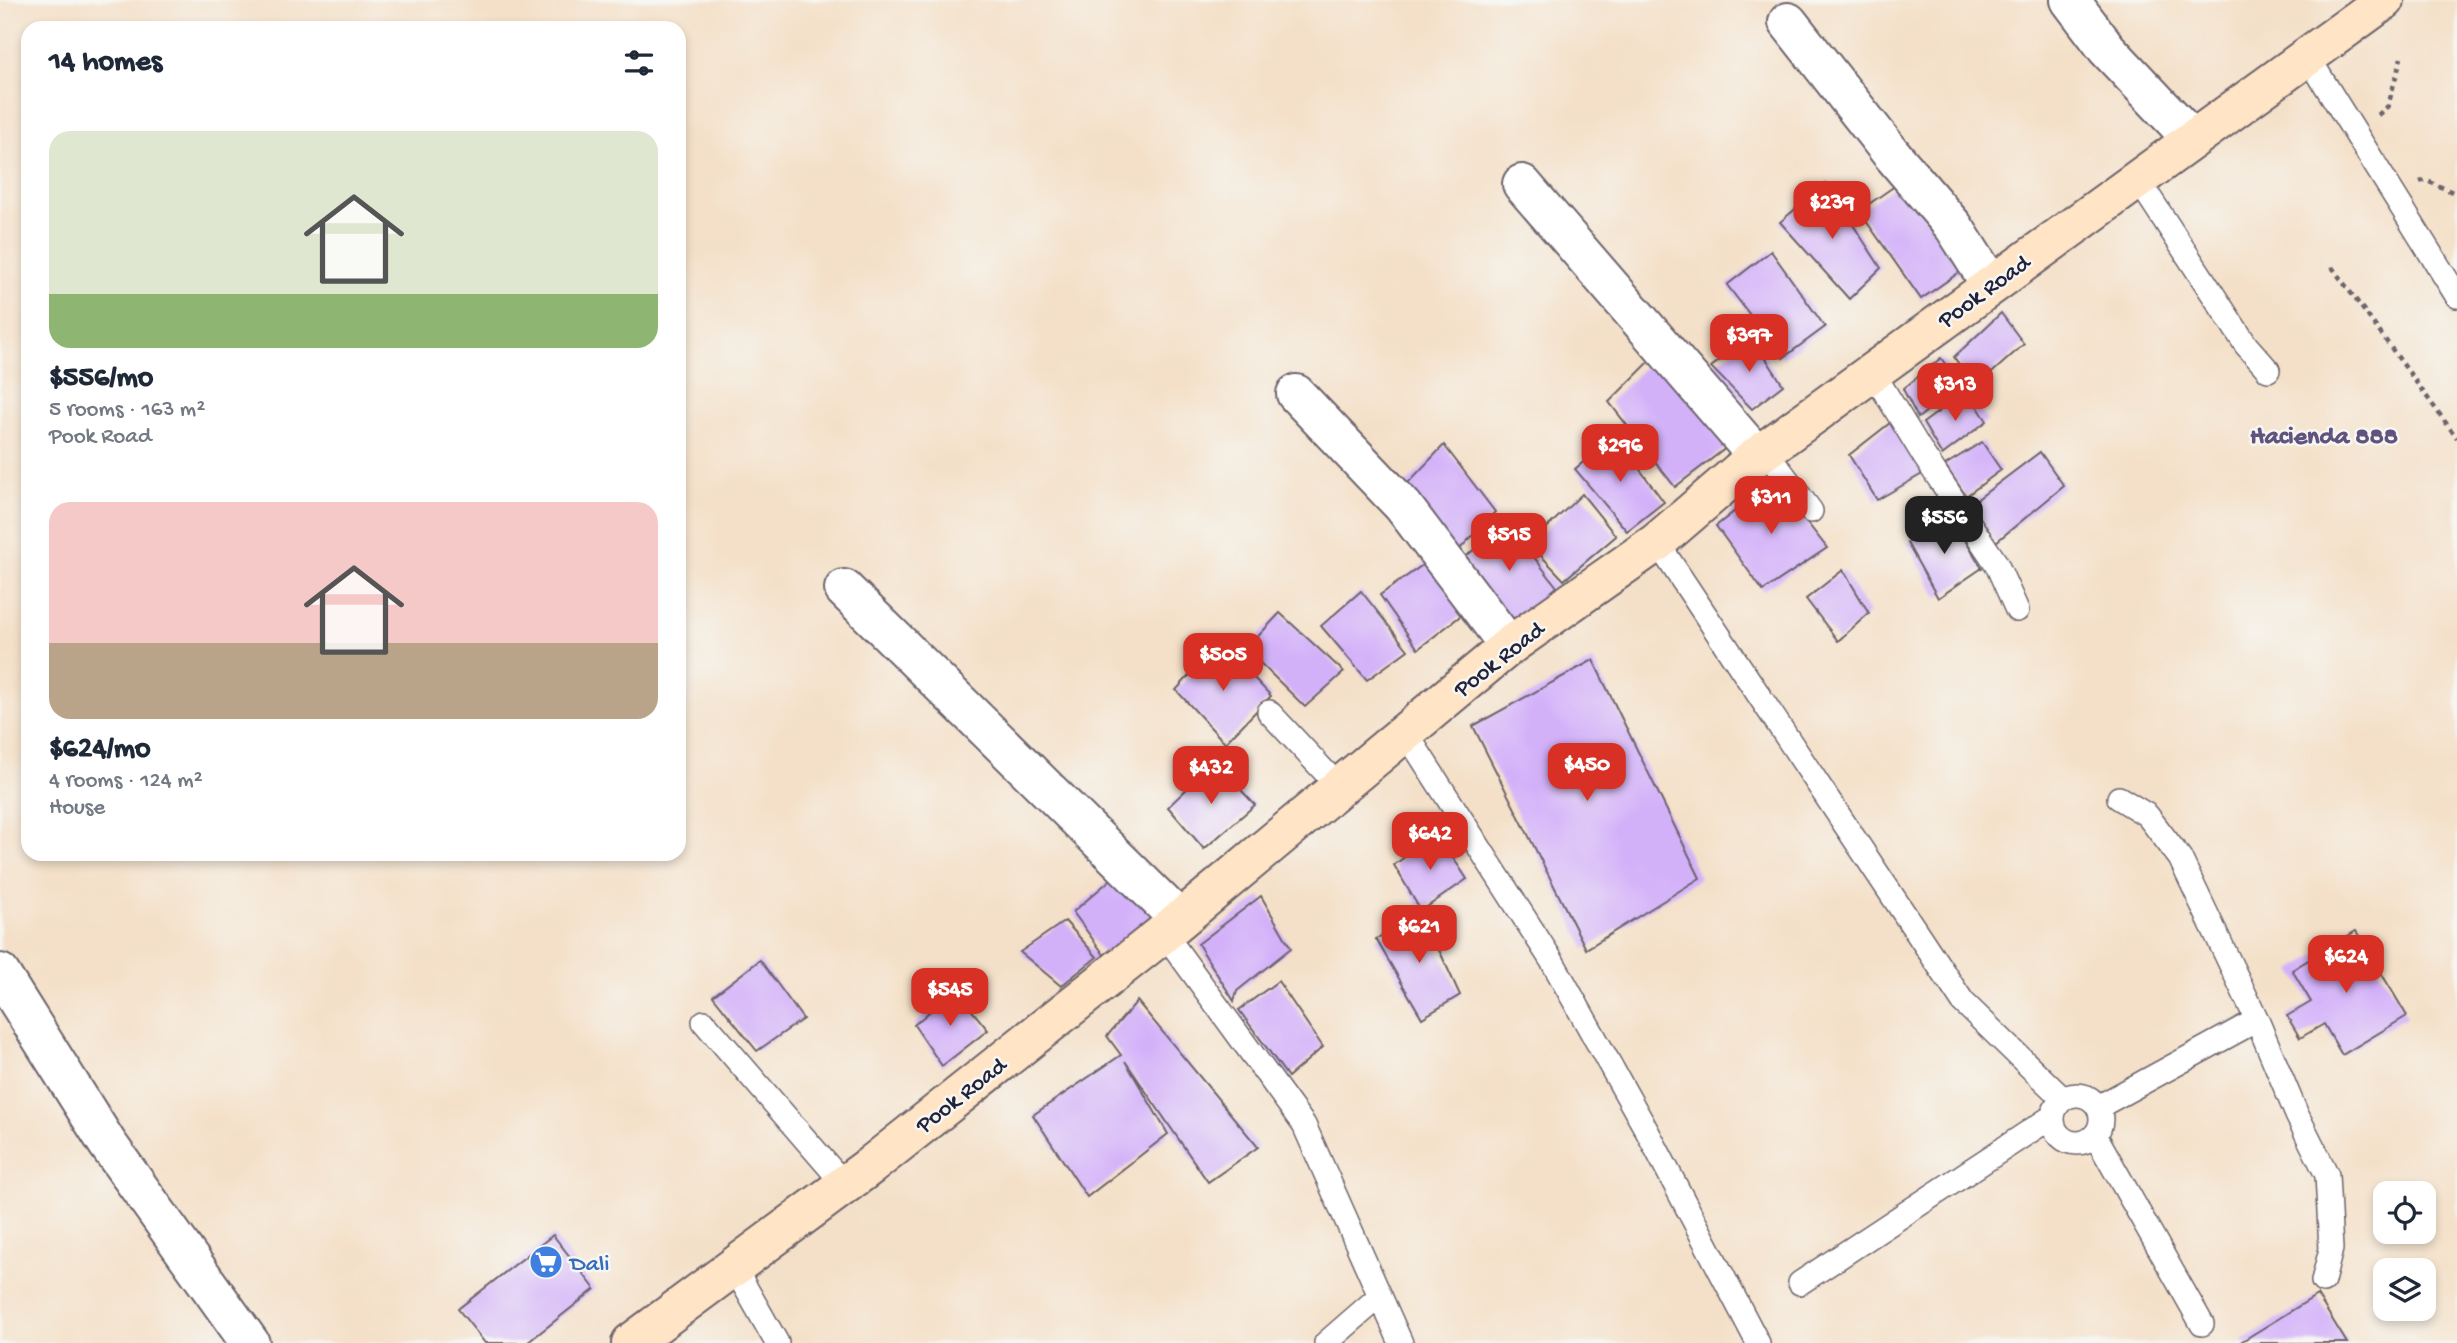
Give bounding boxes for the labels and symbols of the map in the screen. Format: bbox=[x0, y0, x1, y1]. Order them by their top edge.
pin: $239 bbox=[1791, 182, 1873, 241]
street label: Pook Road bbox=[1932, 249, 2038, 337]
pin: $397 bbox=[1708, 314, 1790, 374]
pin: $313 bbox=[1914, 364, 1996, 423]
district label: Hacienda 888 bbox=[2250, 423, 2398, 454]
pin: $296 bbox=[1579, 424, 1661, 484]
pin: $311 bbox=[1730, 476, 1812, 536]
pin: $556 bbox=[1903, 496, 1985, 556]
pin: $515 bbox=[1468, 514, 1550, 573]
street label: Pook Road bbox=[1448, 615, 1553, 706]
pin: $505 bbox=[1182, 634, 1264, 693]
pin: $450 bbox=[1546, 744, 1628, 803]
pin: $432 bbox=[1170, 746, 1252, 806]
pin: $642 bbox=[1389, 812, 1471, 872]
pin: $621 bbox=[1378, 906, 1460, 965]
pin: $624 bbox=[2305, 936, 2387, 995]
pin: $545 bbox=[909, 968, 991, 1028]
street label: Pook Road bbox=[910, 1051, 1015, 1142]
supermarket icon: Dali bbox=[527, 1243, 565, 1281]
place label: Dali bbox=[568, 1251, 609, 1280]

